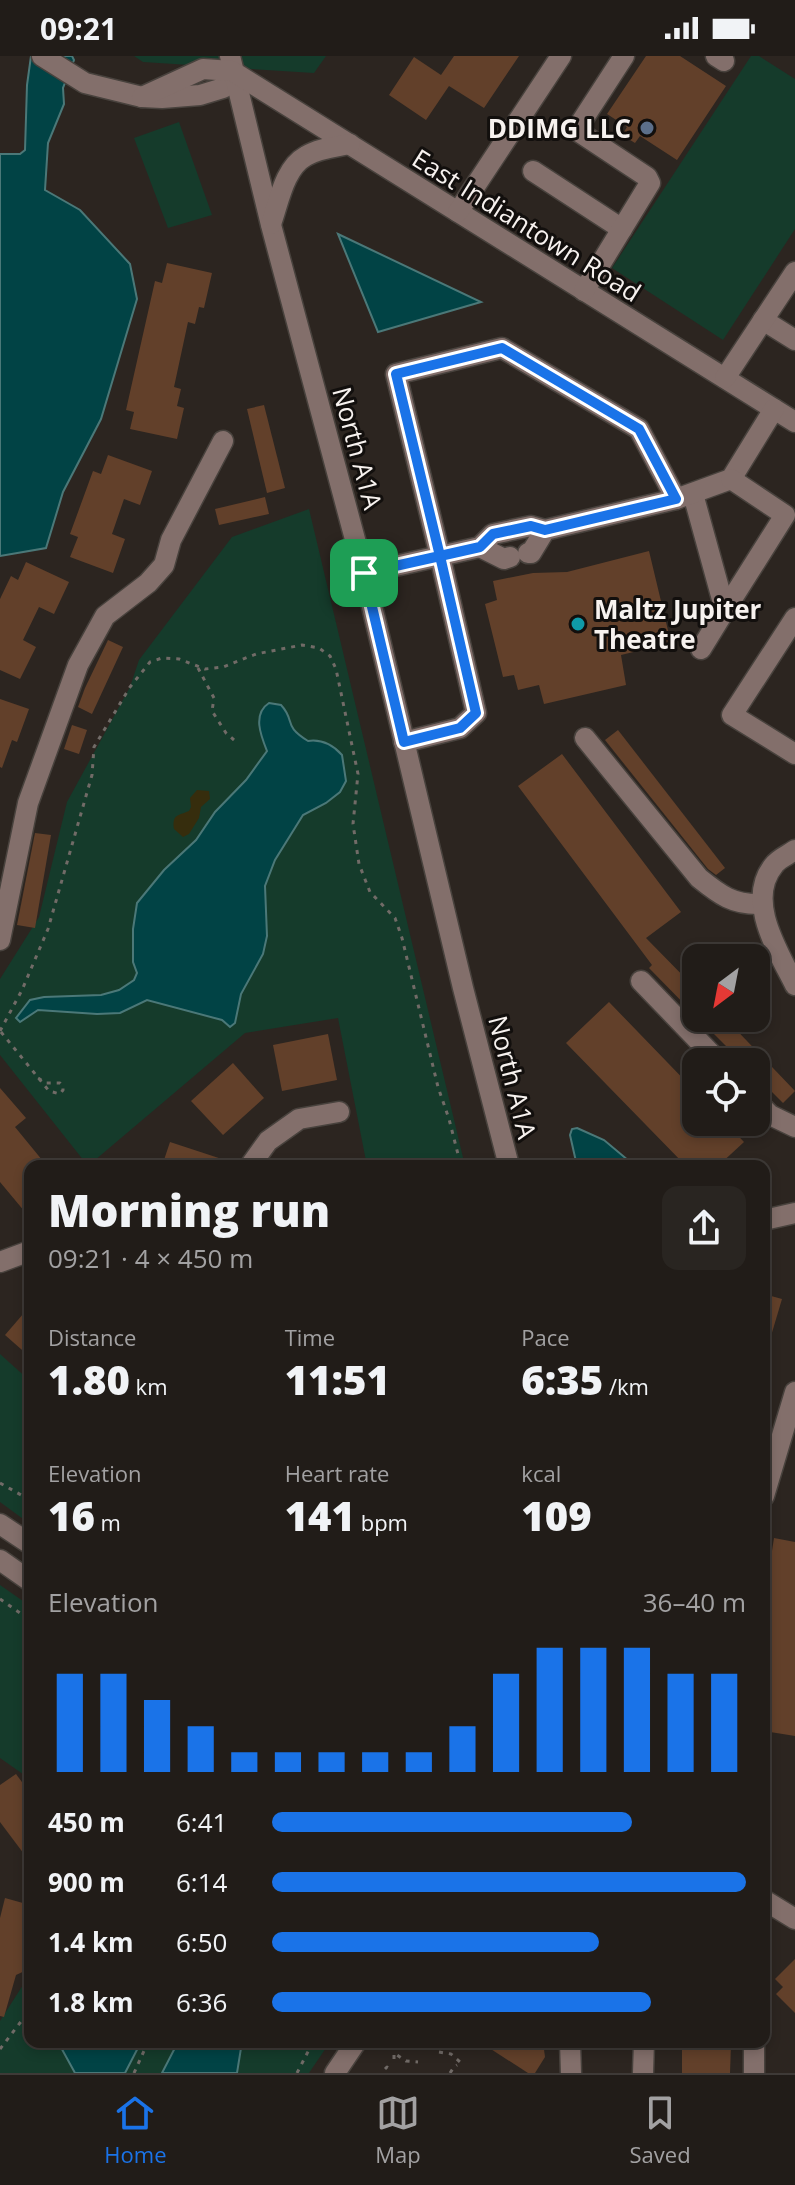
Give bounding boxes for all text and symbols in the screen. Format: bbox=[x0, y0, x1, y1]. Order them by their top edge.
text: 09:21 bbox=[40, 8, 117, 49]
place label: DDIMG LLC bbox=[488, 110, 631, 146]
marker: DDIMG LLC bbox=[638, 119, 656, 137]
street label: East Indiantown Road bbox=[406, 140, 648, 310]
street label: North A1A bbox=[324, 383, 392, 514]
pin bbox=[330, 539, 398, 607]
icon: arrive bbox=[342, 551, 386, 595]
place label: Maltz Jupiter Theatre bbox=[594, 591, 762, 657]
marker: Maltz Jupiter Theatre bbox=[569, 615, 587, 633]
north arrow bbox=[682, 944, 770, 1032]
map controls bbox=[682, 944, 770, 1136]
street label: North A1A bbox=[480, 1012, 546, 1143]
button: locate bbox=[682, 1048, 770, 1136]
text: Morning run bbox=[48, 1180, 330, 1240]
button: share bbox=[662, 1186, 746, 1270]
text: 09:21 · 4 × 450 m bbox=[48, 1240, 253, 1276]
text: Distance bbox=[48, 1322, 136, 1352]
text: Time bbox=[285, 1322, 335, 1352]
text: Pace bbox=[521, 1322, 570, 1352]
text: 1.80 bbox=[48, 1352, 130, 1407]
text: 11:51 bbox=[285, 1352, 390, 1407]
text: 6:35 bbox=[521, 1352, 603, 1407]
text: km bbox=[130, 1371, 168, 1401]
text: /km bbox=[603, 1371, 649, 1401]
text: Elevation bbox=[48, 1458, 141, 1488]
text: Heart rate bbox=[285, 1458, 389, 1488]
text: kcal bbox=[521, 1458, 561, 1488]
text: 16 bbox=[48, 1488, 95, 1543]
text: 141 bbox=[285, 1488, 355, 1543]
text: 109 bbox=[521, 1488, 592, 1543]
text: m bbox=[95, 1507, 121, 1537]
text: bpm bbox=[355, 1507, 408, 1537]
text: Elevation bbox=[48, 1584, 158, 1620]
text: 36–40 m bbox=[643, 1584, 746, 1620]
text: 450 m bbox=[48, 1804, 125, 1840]
text: 6:41 bbox=[176, 1804, 227, 1840]
text: 900 m bbox=[48, 1864, 125, 1900]
text: 6:14 bbox=[176, 1864, 227, 1900]
text: 1.4 km bbox=[48, 1924, 134, 1960]
text: 6:50 bbox=[176, 1924, 227, 1960]
text: 1.8 km bbox=[48, 1984, 134, 2020]
text: 6:36 bbox=[176, 1984, 227, 2020]
tab: Home bbox=[104, 2091, 167, 2169]
tab: Map bbox=[375, 2091, 421, 2169]
tab: Saved bbox=[630, 2091, 691, 2169]

